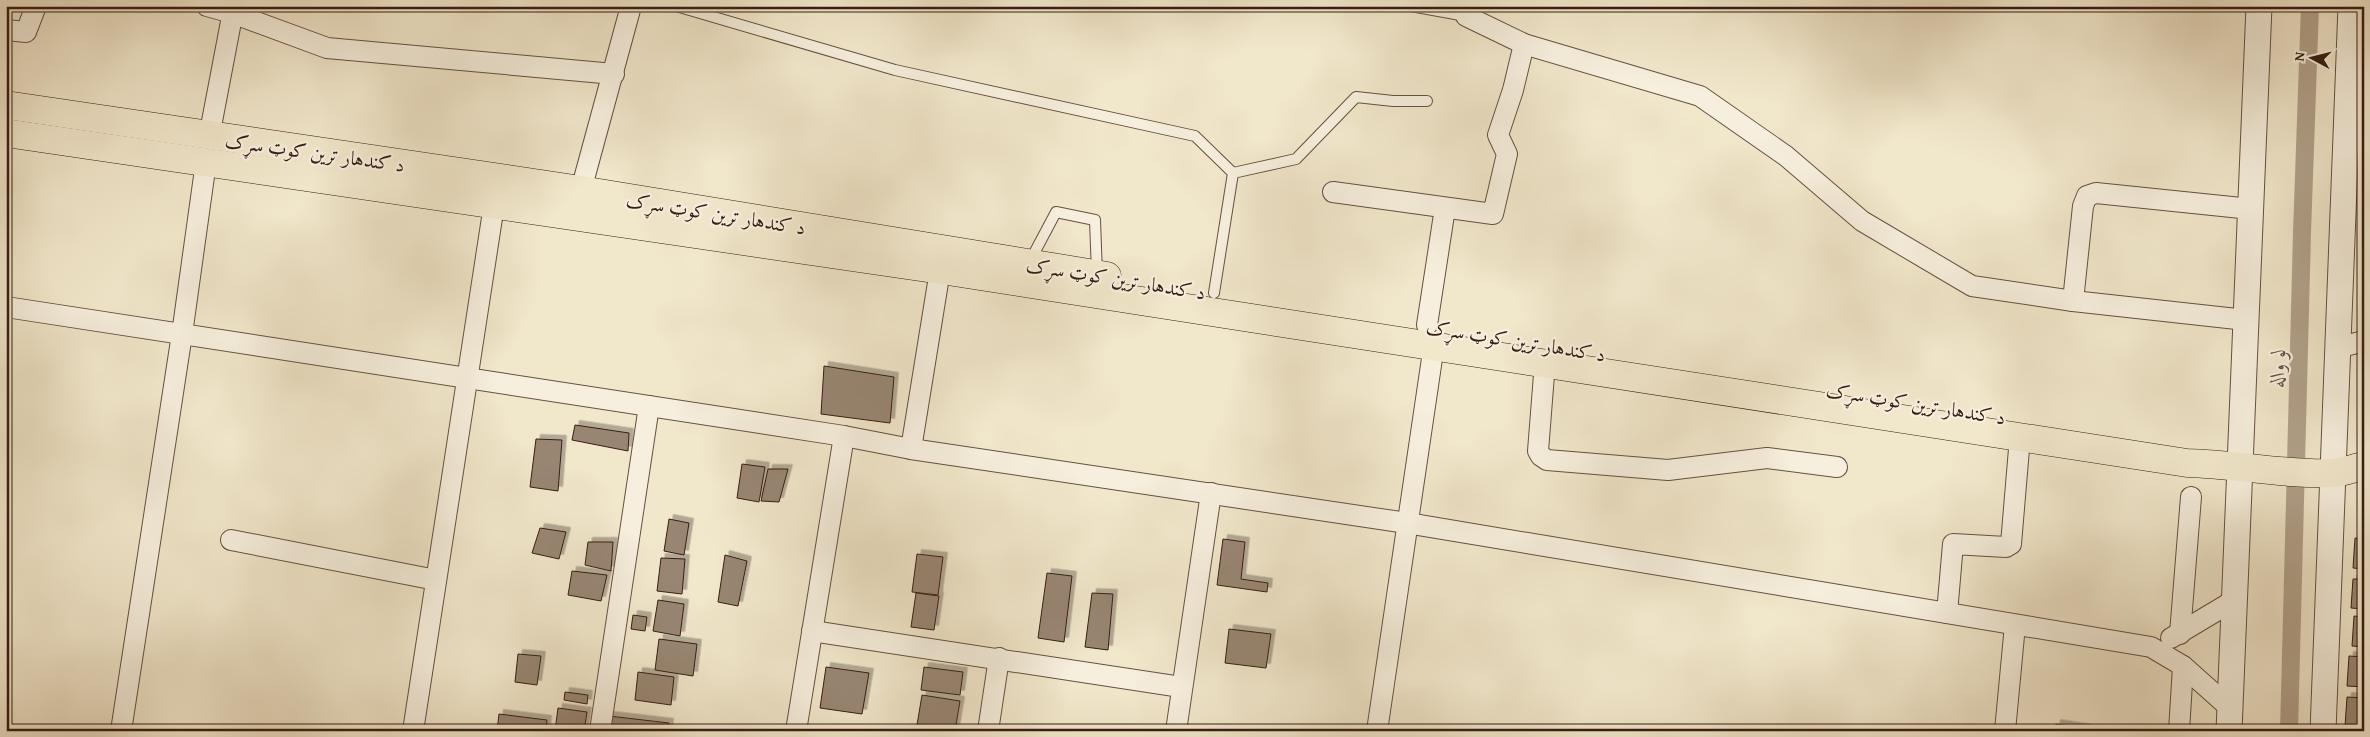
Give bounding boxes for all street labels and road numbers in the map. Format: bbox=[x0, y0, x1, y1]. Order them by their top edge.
street label: د کندهار ترين کوټ سړک bbox=[223, 125, 407, 181]
street label: د کندهار ترين کوټ سړک bbox=[624, 184, 808, 243]
street label: د کندهار ترين کوټ سړک bbox=[1024, 249, 1208, 308]
street label: د کندهار ترين کوټ سړک bbox=[1424, 311, 1608, 370]
street label: د کندهار ترين کوټ سړک bbox=[1824, 374, 2008, 433]

